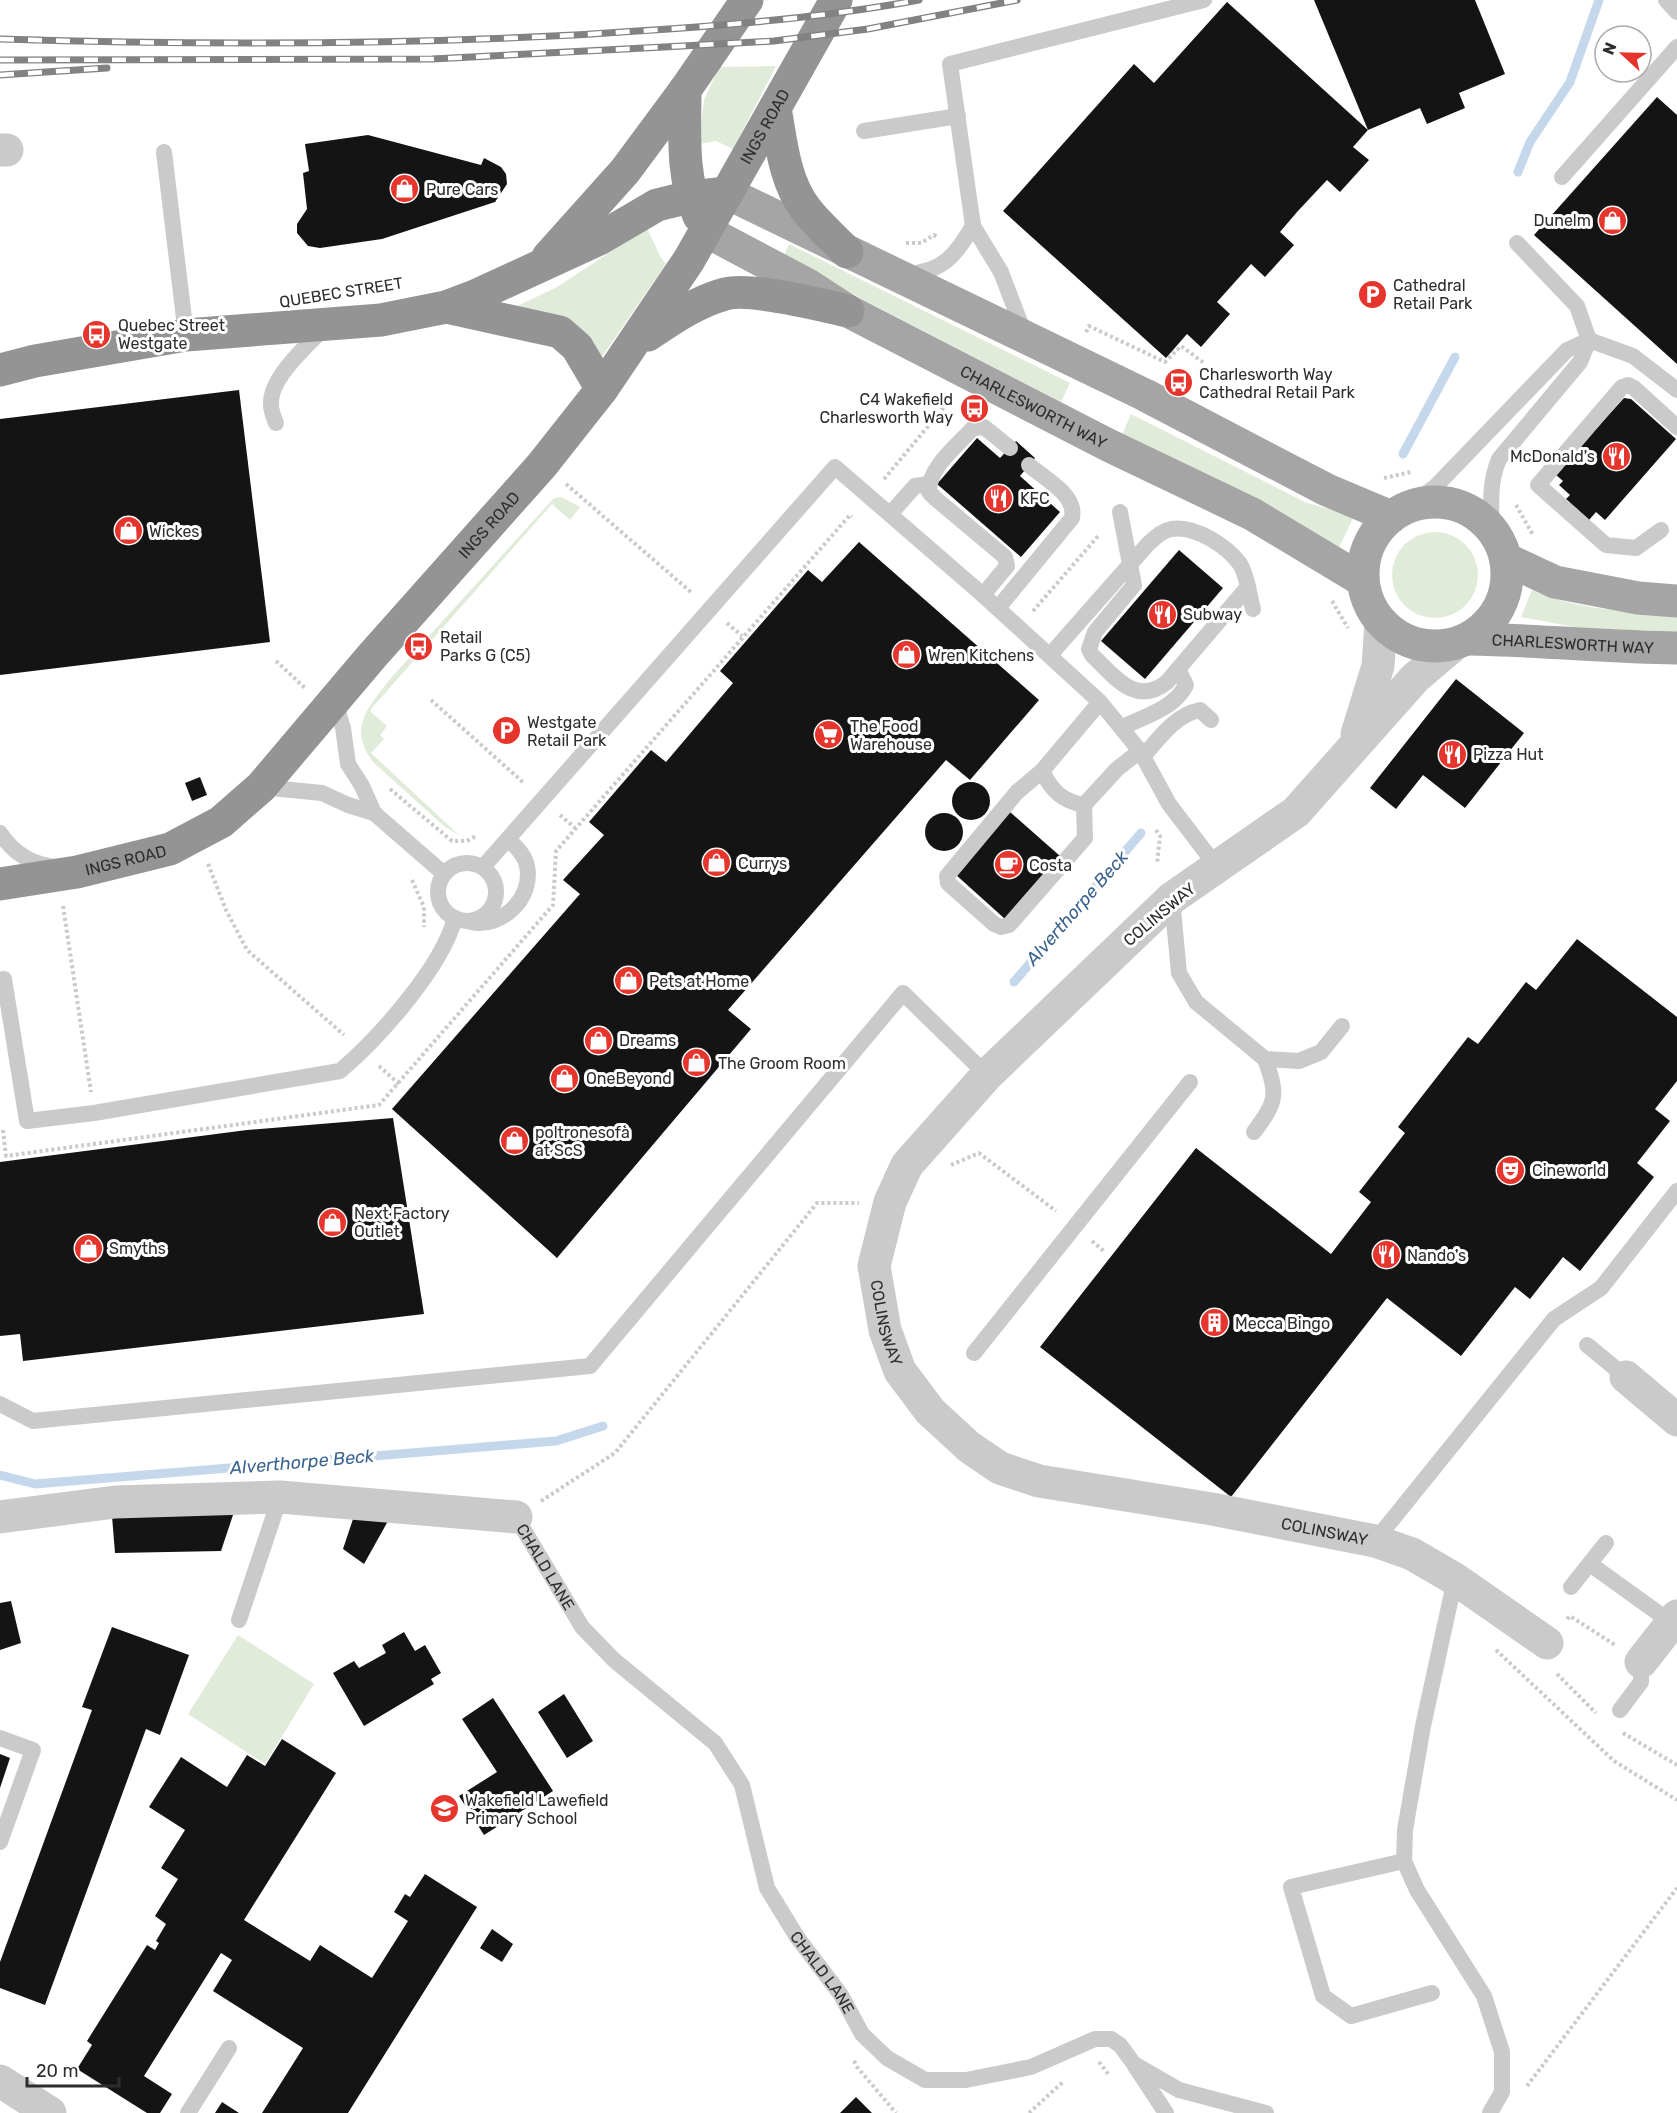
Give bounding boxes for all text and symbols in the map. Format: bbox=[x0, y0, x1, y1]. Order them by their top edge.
north arrow bbox=[1593, 24, 1653, 84]
text: N bbox=[1599, 40, 1621, 57]
street label: INGS ROAD bbox=[736, 86, 794, 167]
shop icon: Pure Cars bbox=[389, 173, 421, 205]
place label: Pure Cars bbox=[426, 180, 498, 199]
shop icon: Dunelm bbox=[1596, 204, 1628, 236]
place label: Dunelm bbox=[1534, 211, 1591, 230]
street label: QUEBEC STREET bbox=[278, 273, 404, 312]
place label: Cathedral Retail Park bbox=[1393, 276, 1473, 313]
parking icon: Cathedral Retail Park bbox=[1356, 278, 1388, 310]
place label: Quebec Street Westgate bbox=[118, 316, 225, 353]
bus stop icon: Quebec Street Westgate bbox=[81, 318, 113, 350]
street label: CHARLESWORTH WAY bbox=[957, 361, 1110, 453]
place label: Charlesworth Way Cathedral Retail Park bbox=[1199, 365, 1356, 402]
bus stop icon: Charlesworth Way Cathedral Retail Park bbox=[1162, 367, 1194, 399]
place label: C4 Wakefield Charlesworth Way bbox=[819, 390, 953, 427]
bus stop icon: C4 Wakefield Charlesworth Way bbox=[958, 392, 990, 424]
restaurant icon: McDonald's bbox=[1600, 440, 1632, 472]
place label: McDonald's bbox=[1510, 447, 1595, 466]
restaurant icon: KFC bbox=[983, 482, 1015, 514]
street label: INGS ROAD bbox=[454, 488, 524, 562]
place label: KFC bbox=[1020, 489, 1050, 508]
shop icon: Wickes bbox=[112, 515, 144, 547]
place label: Wickes bbox=[149, 522, 200, 541]
restaurant icon: Subway bbox=[1146, 598, 1178, 630]
place label: Subway bbox=[1183, 605, 1242, 624]
place label: Retail Parks G (C5) bbox=[440, 628, 531, 665]
bus stop icon: Retail Parks G (C5) bbox=[403, 630, 435, 662]
street label: CHARLESWORTH WAY bbox=[1491, 631, 1654, 657]
shop icon: Wren Kitchens bbox=[891, 639, 923, 671]
place label: Wren Kitchens bbox=[928, 646, 1034, 665]
place label: Westgate Retail Park bbox=[527, 713, 607, 750]
parking icon: Westgate Retail Park bbox=[490, 715, 522, 747]
place label: The Food Warehouse bbox=[850, 717, 932, 754]
supermarket icon: The Food Warehouse bbox=[813, 719, 845, 751]
restaurant icon: Pizza Hut bbox=[1436, 738, 1468, 770]
place label: Pizza Hut bbox=[1473, 745, 1544, 764]
street label: INGS ROAD bbox=[83, 841, 168, 880]
water label: Alverthorpe Beck bbox=[1021, 846, 1133, 971]
shop icon: Currys bbox=[701, 847, 733, 879]
cafe icon: Costa bbox=[992, 849, 1024, 881]
place label: Currys bbox=[738, 854, 787, 873]
place label: Costa bbox=[1029, 856, 1072, 875]
street label: COLINSWAY bbox=[1119, 879, 1199, 950]
shop icon: Pets at Home bbox=[612, 965, 644, 997]
place label: Pets at Home bbox=[649, 972, 749, 991]
shop icon: Dreams bbox=[582, 1024, 614, 1056]
place label: Dreams bbox=[619, 1031, 676, 1050]
shop icon: The Groom Room bbox=[681, 1047, 713, 1079]
place label: The Groom Room bbox=[718, 1054, 846, 1073]
shop icon: OneBeyond bbox=[549, 1062, 581, 1094]
place label: OneBeyond bbox=[586, 1069, 672, 1088]
place label: poltronesofà at ScS bbox=[535, 1123, 630, 1160]
shop icon: poltronesofà at ScS bbox=[498, 1125, 530, 1157]
theatre icon: Cineworld bbox=[1495, 1154, 1527, 1186]
place label: Cineworld bbox=[1532, 1161, 1606, 1180]
place label: Next Factory Outlet bbox=[354, 1204, 450, 1241]
shop icon: Next Factory Outlet bbox=[317, 1206, 349, 1238]
shop icon: Smyths bbox=[72, 1232, 104, 1264]
place label: Smyths bbox=[109, 1239, 166, 1258]
restaurant icon: Nando's bbox=[1370, 1239, 1402, 1271]
place label: Nando's bbox=[1407, 1246, 1466, 1265]
street label: COLINSWAY bbox=[867, 1278, 906, 1369]
building icon: Mecca Bingo bbox=[1198, 1307, 1230, 1339]
place label: Mecca Bingo bbox=[1235, 1314, 1330, 1333]
water label: Alverthorpe Beck bbox=[228, 1445, 376, 1479]
street label: COLINSWAY bbox=[1279, 1514, 1370, 1549]
street label: CHALD LANE bbox=[512, 1520, 579, 1614]
place label: Wakefield Lawefield Primary School bbox=[465, 1791, 609, 1828]
school or university icon: Wakefield Lawefield Primary School bbox=[428, 1793, 460, 1825]
street label: CHALD LANE bbox=[786, 1928, 858, 2017]
scale bar bbox=[27, 2050, 118, 2088]
text: 20 m bbox=[36, 2060, 78, 2082]

